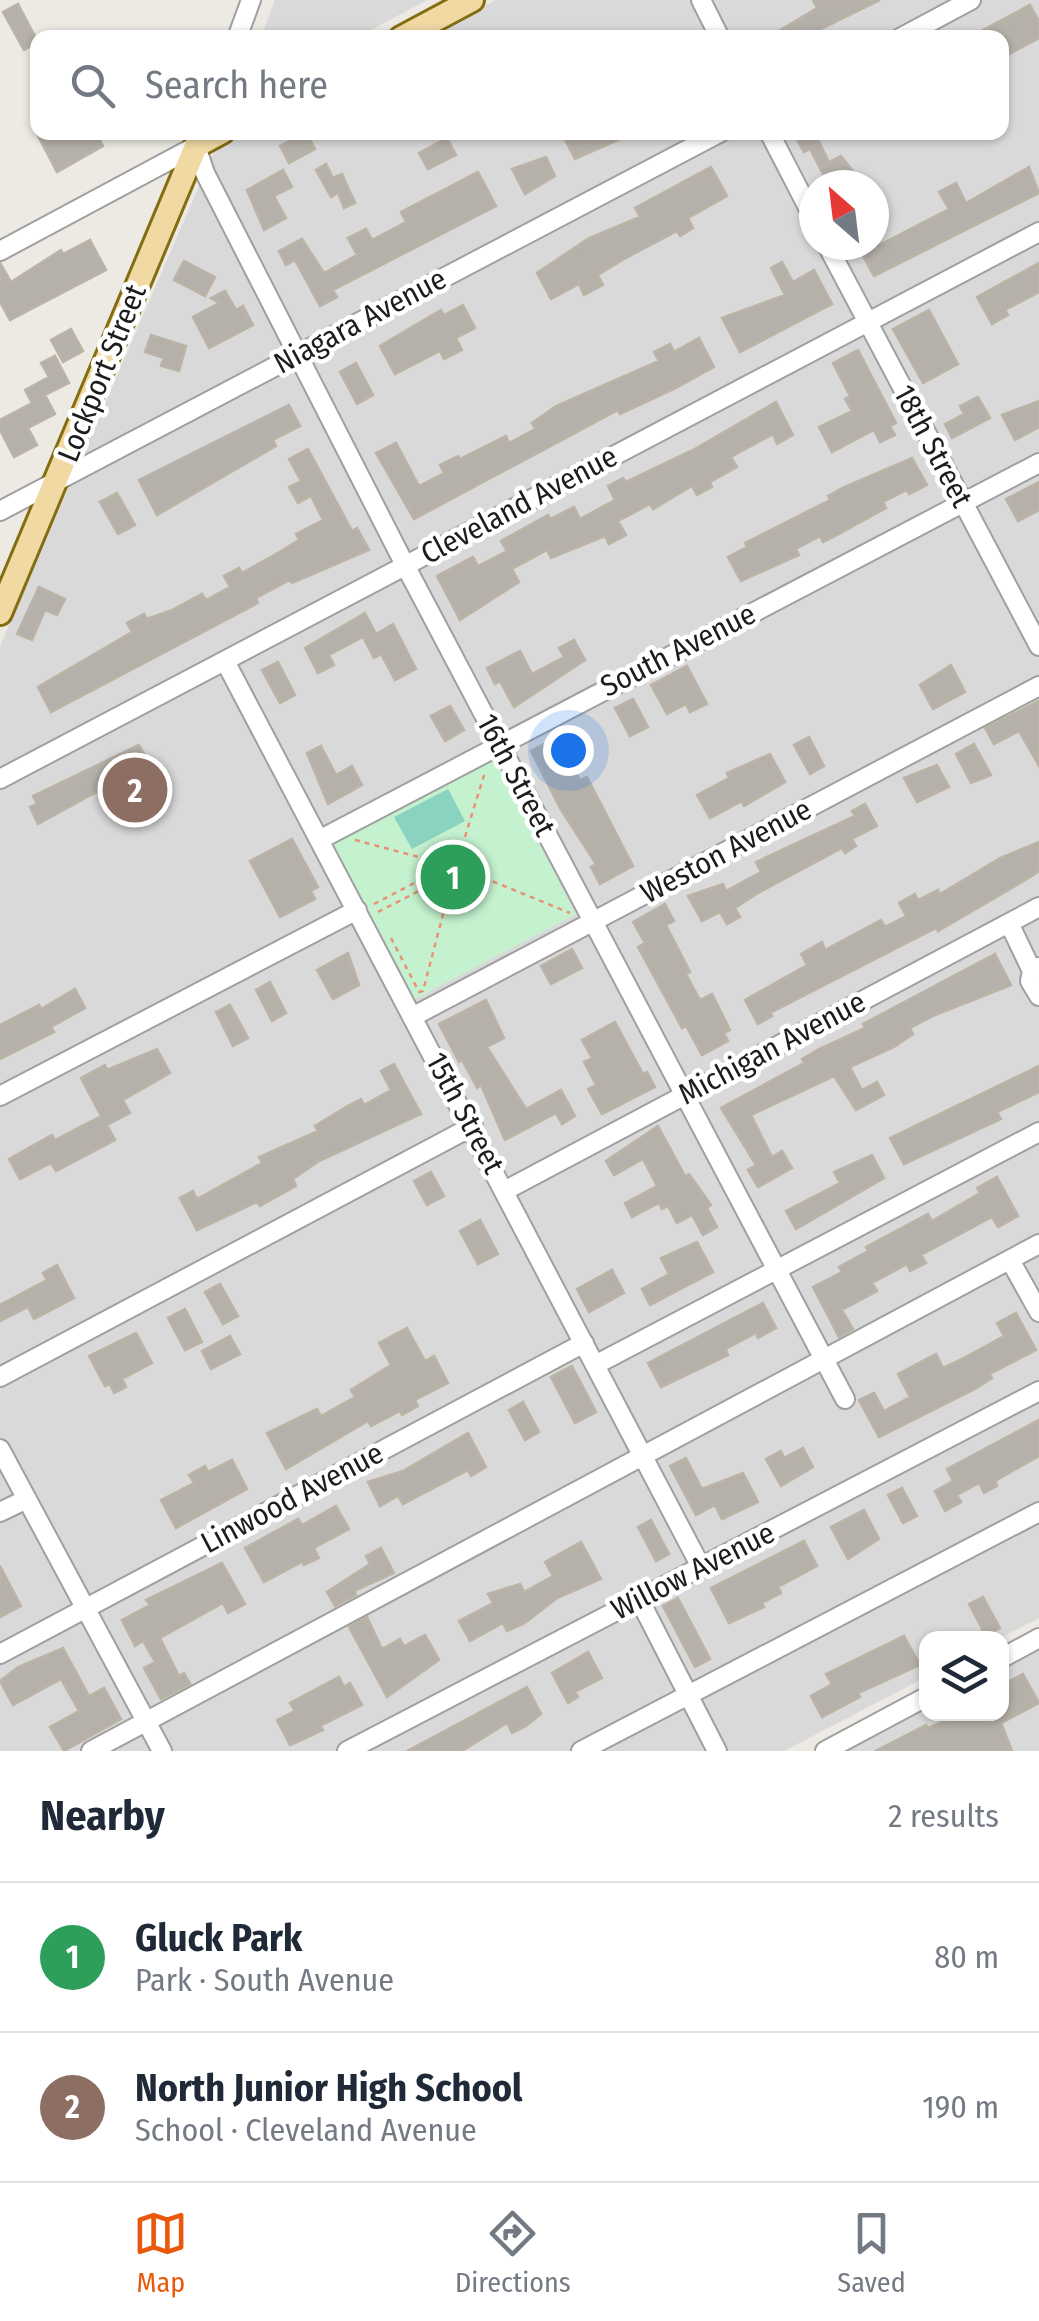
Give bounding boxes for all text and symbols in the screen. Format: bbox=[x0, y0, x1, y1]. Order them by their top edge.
search box bbox=[30, 30, 1009, 140]
icon: search bbox=[65, 58, 120, 113]
text: Search here bbox=[145, 62, 328, 108]
north arrow bbox=[799, 170, 889, 260]
street label: Niagara Avenue bbox=[268, 261, 452, 381]
street label: Lockport Street bbox=[50, 279, 154, 467]
street label: 18th Street bbox=[886, 379, 980, 513]
street label: Cleveland Avenue bbox=[415, 438, 623, 572]
street label: South Avenue bbox=[594, 596, 762, 704]
street label: 16th Street bbox=[469, 708, 563, 842]
your location bbox=[543, 725, 594, 776]
pin: 2 bbox=[102, 752, 168, 828]
street label: Weston Avenue bbox=[635, 791, 817, 911]
pin: 1 bbox=[420, 840, 486, 914]
street label: Michigan Avenue bbox=[672, 984, 872, 1112]
street label: 15th Street bbox=[418, 1046, 512, 1180]
street label: Linwood Avenue bbox=[195, 1435, 389, 1561]
street label: Willow Avenue bbox=[605, 1514, 781, 1628]
map controls bbox=[919, 1631, 1009, 1721]
button: layers bbox=[919, 1631, 1009, 1721]
text: Nearby bbox=[40, 1791, 165, 1841]
text: 2 results bbox=[888, 1797, 999, 1835]
text: Gluck Park bbox=[135, 1915, 302, 1961]
text: 1 bbox=[66, 1938, 79, 1976]
text: 80 m bbox=[934, 1938, 999, 1976]
text: Park · South Avenue bbox=[135, 1961, 394, 1999]
text: North Junior High School bbox=[135, 2065, 522, 2111]
text: 2 bbox=[65, 2088, 80, 2126]
text: 190 m bbox=[922, 2088, 999, 2126]
text: School · Cleveland Avenue bbox=[135, 2111, 477, 2149]
tab: Map bbox=[133, 2206, 188, 2299]
tab: Directions bbox=[455, 2206, 571, 2299]
tab: Saved bbox=[837, 2206, 906, 2299]

